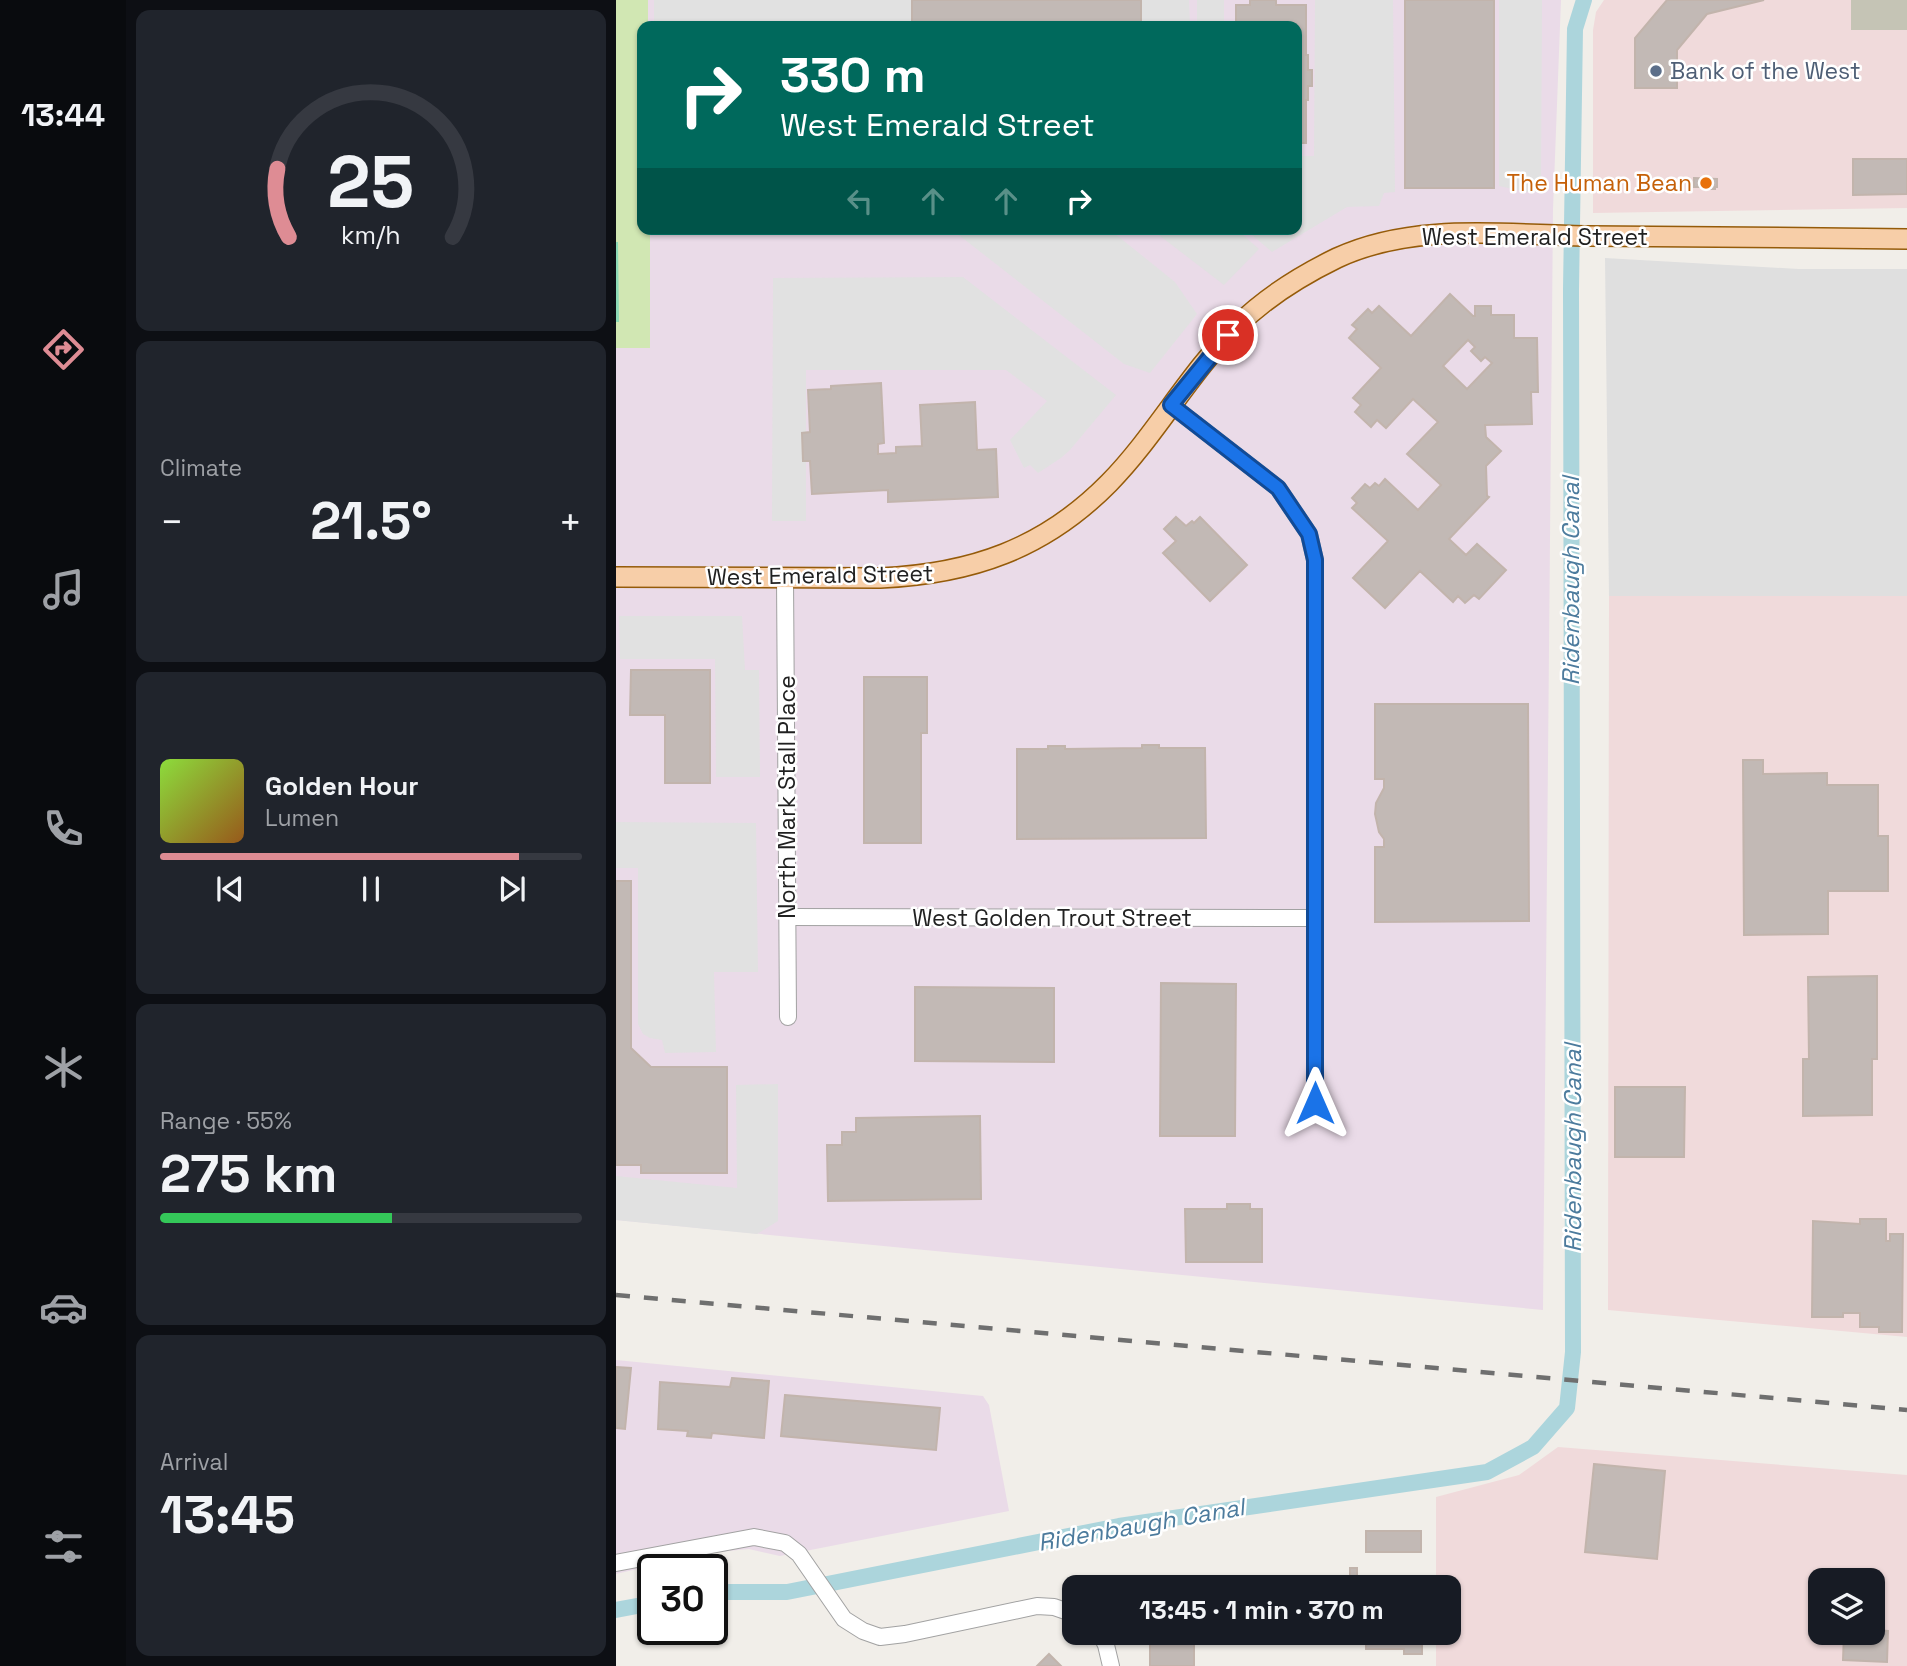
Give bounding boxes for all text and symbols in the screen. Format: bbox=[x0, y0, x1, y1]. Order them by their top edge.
text: 330 m bbox=[780, 44, 926, 106]
icon: right bbox=[665, 49, 756, 140]
place label: Bank of the West bbox=[1670, 56, 1861, 86]
marker: Bank of the West bbox=[1648, 63, 1664, 79]
text: 13:44 bbox=[21, 95, 105, 135]
text: West Emerald Street bbox=[780, 105, 1095, 145]
text: 25 bbox=[328, 135, 414, 228]
place label: The Human Bean bbox=[1507, 168, 1692, 198]
marker: The Human Bean bbox=[1698, 175, 1714, 191]
icon: left bbox=[841, 182, 879, 220]
icon: ahead bbox=[914, 182, 952, 220]
icon: ahead bbox=[987, 182, 1025, 220]
icon: right bbox=[1060, 182, 1098, 220]
text: km/h bbox=[341, 218, 401, 250]
street label: West Emerald Street bbox=[1422, 222, 1648, 252]
pin bbox=[1198, 305, 1258, 365]
icon: arrive bbox=[1209, 316, 1247, 354]
icon: directions bbox=[39, 325, 88, 374]
text: Climate bbox=[160, 453, 242, 483]
water label: Ridenbaugh Canal bbox=[1555, 473, 1586, 685]
text: 21.5° bbox=[310, 488, 432, 554]
text: − bbox=[160, 498, 184, 546]
text: + bbox=[558, 498, 582, 546]
street label: West Emerald Street bbox=[707, 558, 933, 592]
icon: music bbox=[39, 565, 88, 614]
street label: North Mark Stall Place bbox=[772, 675, 802, 919]
text: Golden Hour bbox=[265, 769, 419, 803]
text: Lumen bbox=[265, 803, 339, 833]
icon: phone bbox=[39, 804, 88, 853]
icon: previous bbox=[211, 870, 249, 908]
icon: pause bbox=[352, 870, 390, 908]
icon: next bbox=[493, 870, 531, 908]
street label: West Golden Trout Street bbox=[912, 903, 1192, 933]
water label: Ridenbaugh Canal bbox=[1557, 1040, 1588, 1252]
icon: climate bbox=[39, 1043, 88, 1092]
position arrow bbox=[1278, 1066, 1352, 1140]
text: Range · 55% bbox=[160, 1106, 292, 1136]
text: 275 km bbox=[160, 1141, 337, 1207]
icon: car bbox=[39, 1283, 88, 1332]
text: Arrival bbox=[160, 1447, 228, 1477]
text: 13:45 bbox=[160, 1482, 295, 1548]
water label: Ridenbaugh Canal bbox=[1035, 1491, 1250, 1558]
icon: filters bbox=[39, 1522, 88, 1571]
speed limit sign: 30 bbox=[637, 1554, 728, 1645]
map controls bbox=[1808, 1568, 1885, 1645]
button: layers bbox=[1808, 1568, 1885, 1645]
text: 13:45 · 1 min · 370 m bbox=[1139, 1593, 1384, 1627]

